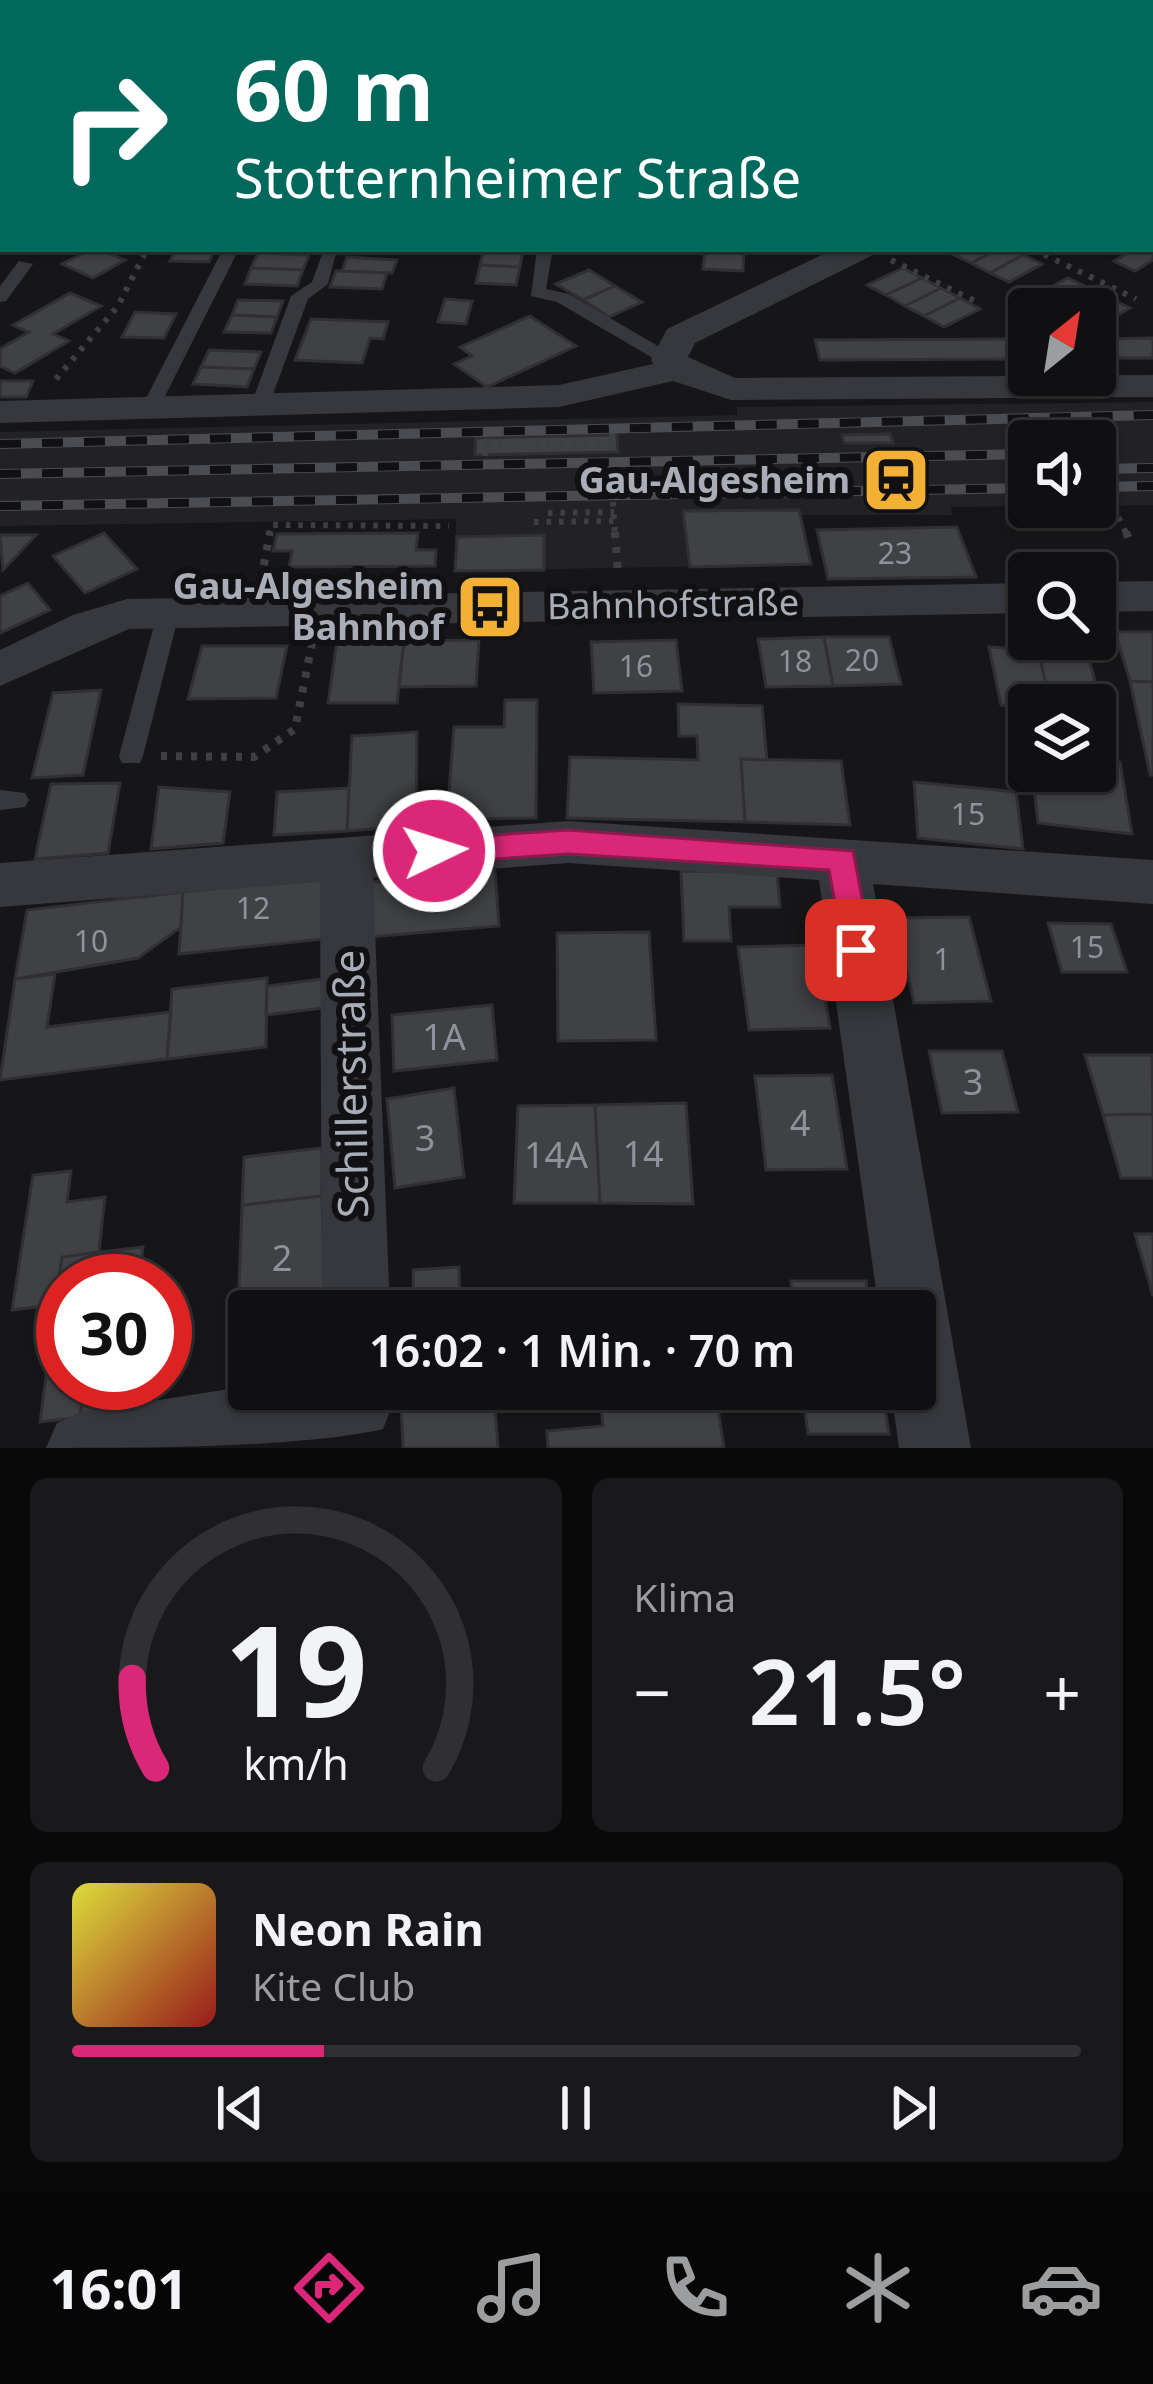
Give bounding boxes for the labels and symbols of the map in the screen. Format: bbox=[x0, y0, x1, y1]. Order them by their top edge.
north arrow bbox=[1008, 288, 1116, 396]
station icon: Gau-Algesheim bbox=[861, 445, 931, 515]
place label: Gau-Algesheim bbox=[579, 455, 850, 504]
house number: 23 bbox=[878, 532, 912, 573]
place label: Gau-Algesheim Bahnhof bbox=[173, 561, 446, 651]
bus stop icon: Gau-Algesheim Bahnhof bbox=[455, 572, 525, 642]
street label: Bahnhofstraße bbox=[547, 577, 799, 630]
house number: 20 bbox=[845, 639, 879, 680]
house number: 18 bbox=[778, 640, 812, 681]
house number: 16 bbox=[619, 645, 653, 686]
position arrow bbox=[371, 788, 497, 914]
house number: 15 bbox=[951, 793, 985, 834]
house number: 12 bbox=[236, 887, 270, 928]
pin bbox=[805, 899, 907, 1001]
house number: 10 bbox=[74, 920, 108, 961]
house number: 15 bbox=[1070, 926, 1104, 967]
house number: 1 bbox=[933, 938, 951, 979]
street label: Schillerstraße bbox=[319, 949, 380, 1219]
house number: 1A bbox=[422, 1012, 466, 1061]
house number: 3 bbox=[963, 1057, 983, 1106]
house number: 4 bbox=[790, 1098, 810, 1147]
house number: 3 bbox=[415, 1113, 435, 1162]
house number: 14 bbox=[622, 1129, 664, 1178]
house number: 14A bbox=[524, 1130, 588, 1179]
house number: 2 bbox=[272, 1233, 292, 1282]
speed limit sign: 30 bbox=[36, 1254, 192, 1410]

